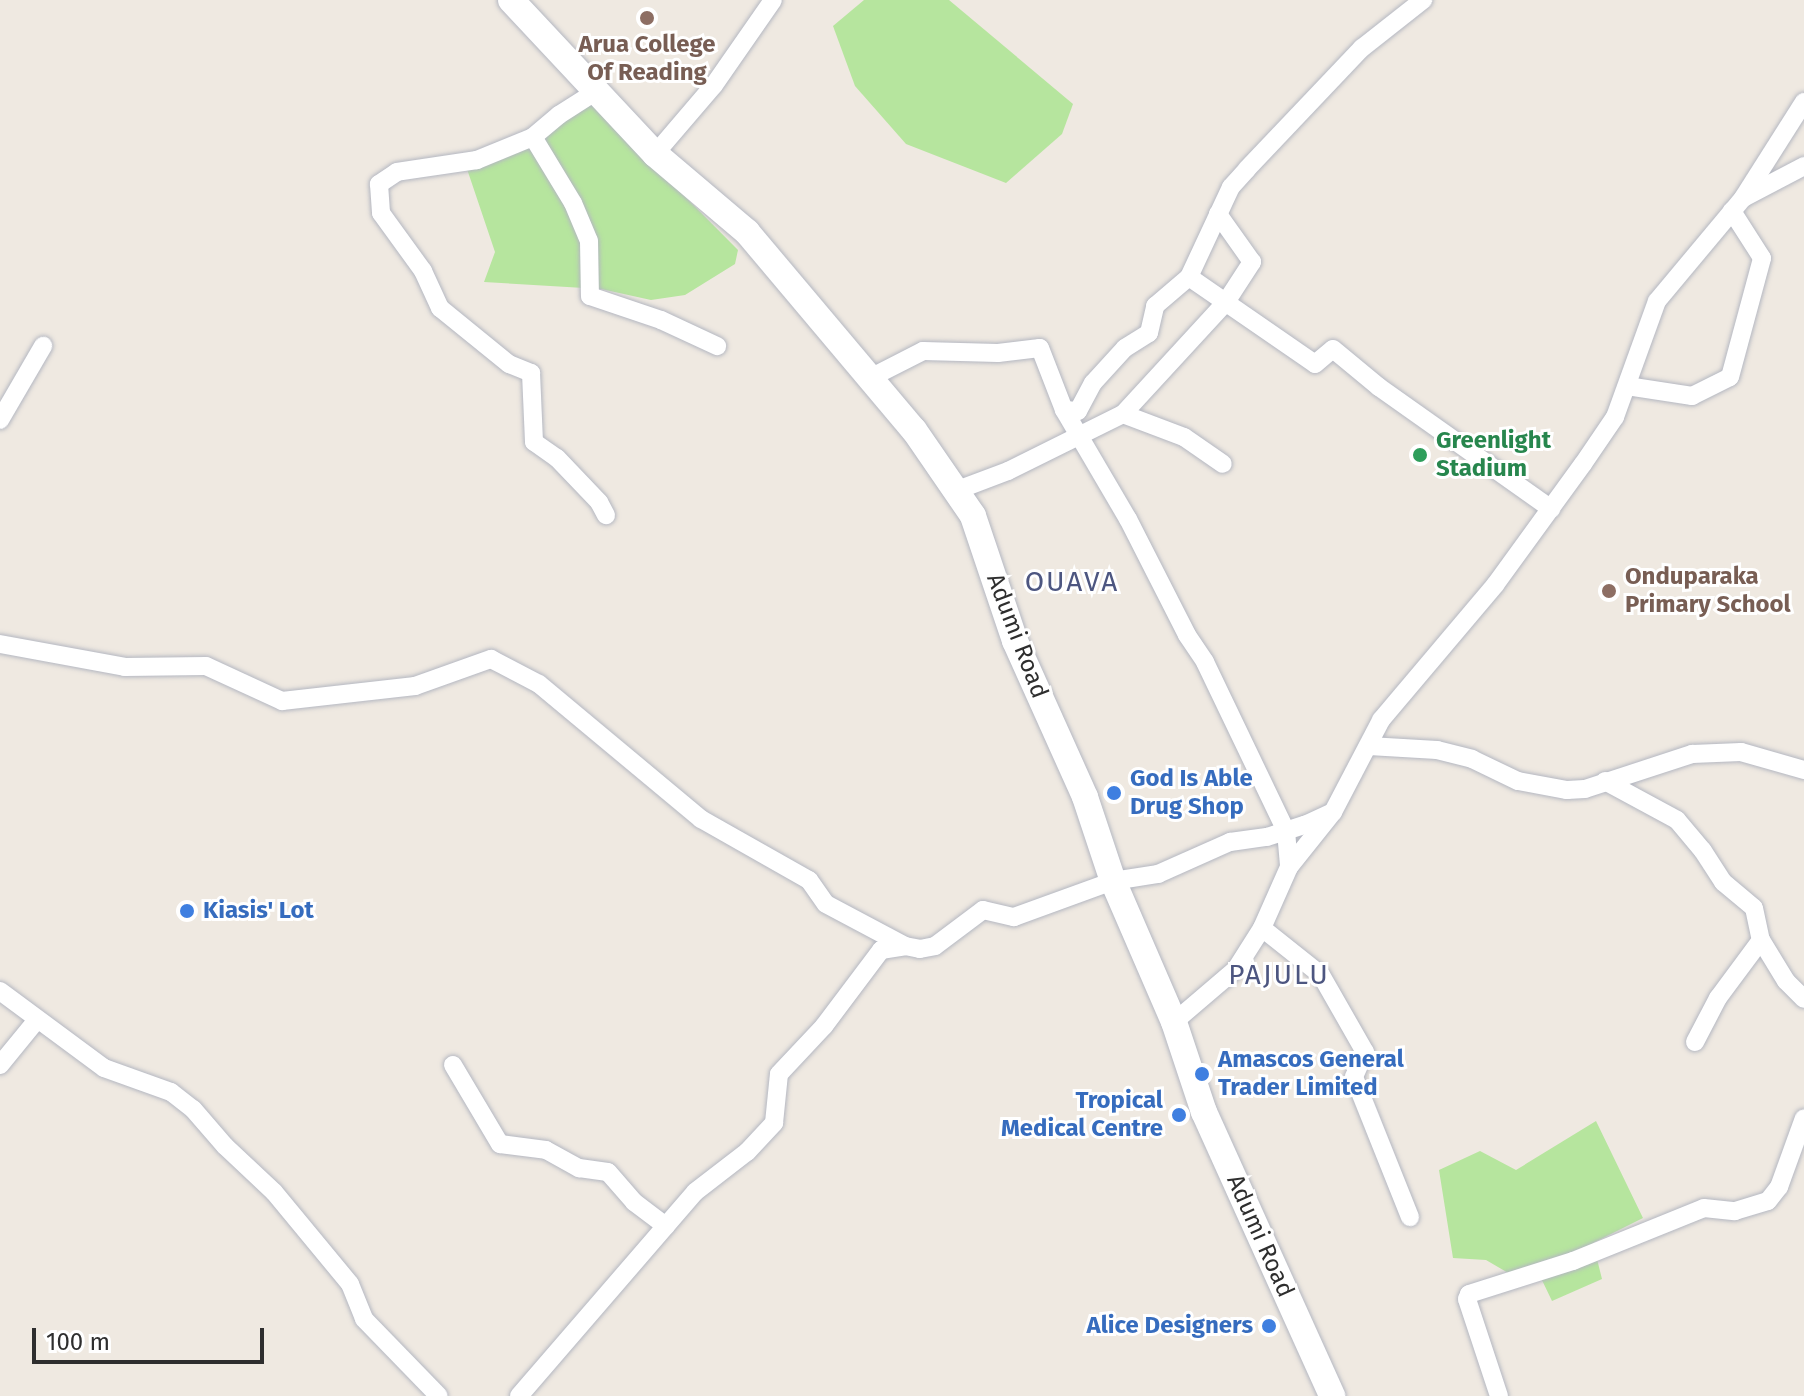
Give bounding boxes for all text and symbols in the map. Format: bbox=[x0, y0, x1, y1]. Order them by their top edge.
marker: Arua College Of Reading bbox=[638, 9, 656, 27]
place label: Arua College Of Reading bbox=[578, 31, 716, 87]
place label: Greenlight Stadium bbox=[1436, 427, 1551, 483]
marker: Greenlight Stadium bbox=[1411, 446, 1429, 464]
place label: Onduparaka Primary School bbox=[1625, 563, 1791, 619]
district label: OUAVA bbox=[1025, 565, 1119, 599]
street label: Adumi Road bbox=[980, 570, 1054, 702]
marker: Onduparaka Primary School bbox=[1600, 582, 1618, 600]
place label: God Is Able Drug Shop bbox=[1130, 765, 1253, 821]
marker: God Is Able Drug Shop bbox=[1105, 784, 1123, 802]
place label: Kiasis' Lot bbox=[203, 897, 314, 925]
marker: Kiasis' Lot bbox=[178, 902, 196, 920]
district label: PAJULU bbox=[1228, 958, 1330, 992]
place label: Amascos General Trader Limited bbox=[1218, 1046, 1404, 1102]
marker: Amascos General Trader Limited bbox=[1193, 1065, 1211, 1083]
place label: Tropical Medical Centre bbox=[1001, 1087, 1163, 1143]
marker: Tropical Medical Centre bbox=[1170, 1106, 1188, 1124]
street label: Adumi Road bbox=[1220, 1170, 1300, 1302]
scale bar bbox=[36, 1312, 268, 1362]
place label: Alice Designers bbox=[1087, 1312, 1253, 1340]
marker: Alice Designers bbox=[1260, 1317, 1278, 1335]
text: 100 m bbox=[46, 1328, 110, 1356]

